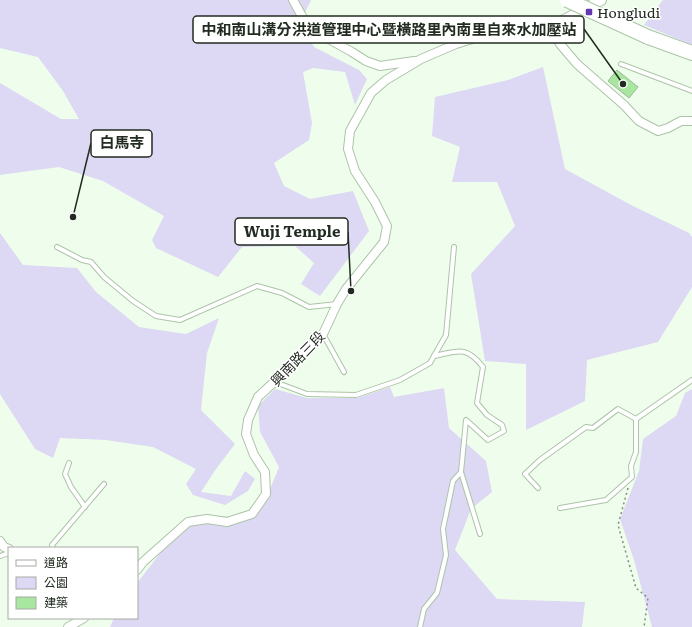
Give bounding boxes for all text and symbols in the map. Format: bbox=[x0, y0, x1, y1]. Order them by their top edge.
place label: Hongludi bbox=[597, 2, 661, 22]
marker: Hongludi bbox=[584, 7, 594, 17]
callout: 中和南山溝分洪道管理中心暨橫路里內南里自來水加壓站 bbox=[193, 16, 584, 43]
text: 中和南山溝分洪道管理中心暨橫路里內南里自來水加壓站 bbox=[201, 17, 577, 40]
callout: 白馬寺 bbox=[91, 130, 152, 157]
text: 白馬寺 bbox=[99, 130, 145, 153]
callout: Wuji Temple bbox=[235, 218, 348, 245]
text: Wuji Temple bbox=[244, 219, 341, 242]
street label: 興南路三段 bbox=[265, 326, 329, 390]
legend bbox=[8, 547, 138, 619]
text: 道路 bbox=[44, 553, 68, 571]
text: 公園 bbox=[44, 573, 68, 591]
text: 建築 bbox=[44, 593, 68, 611]

